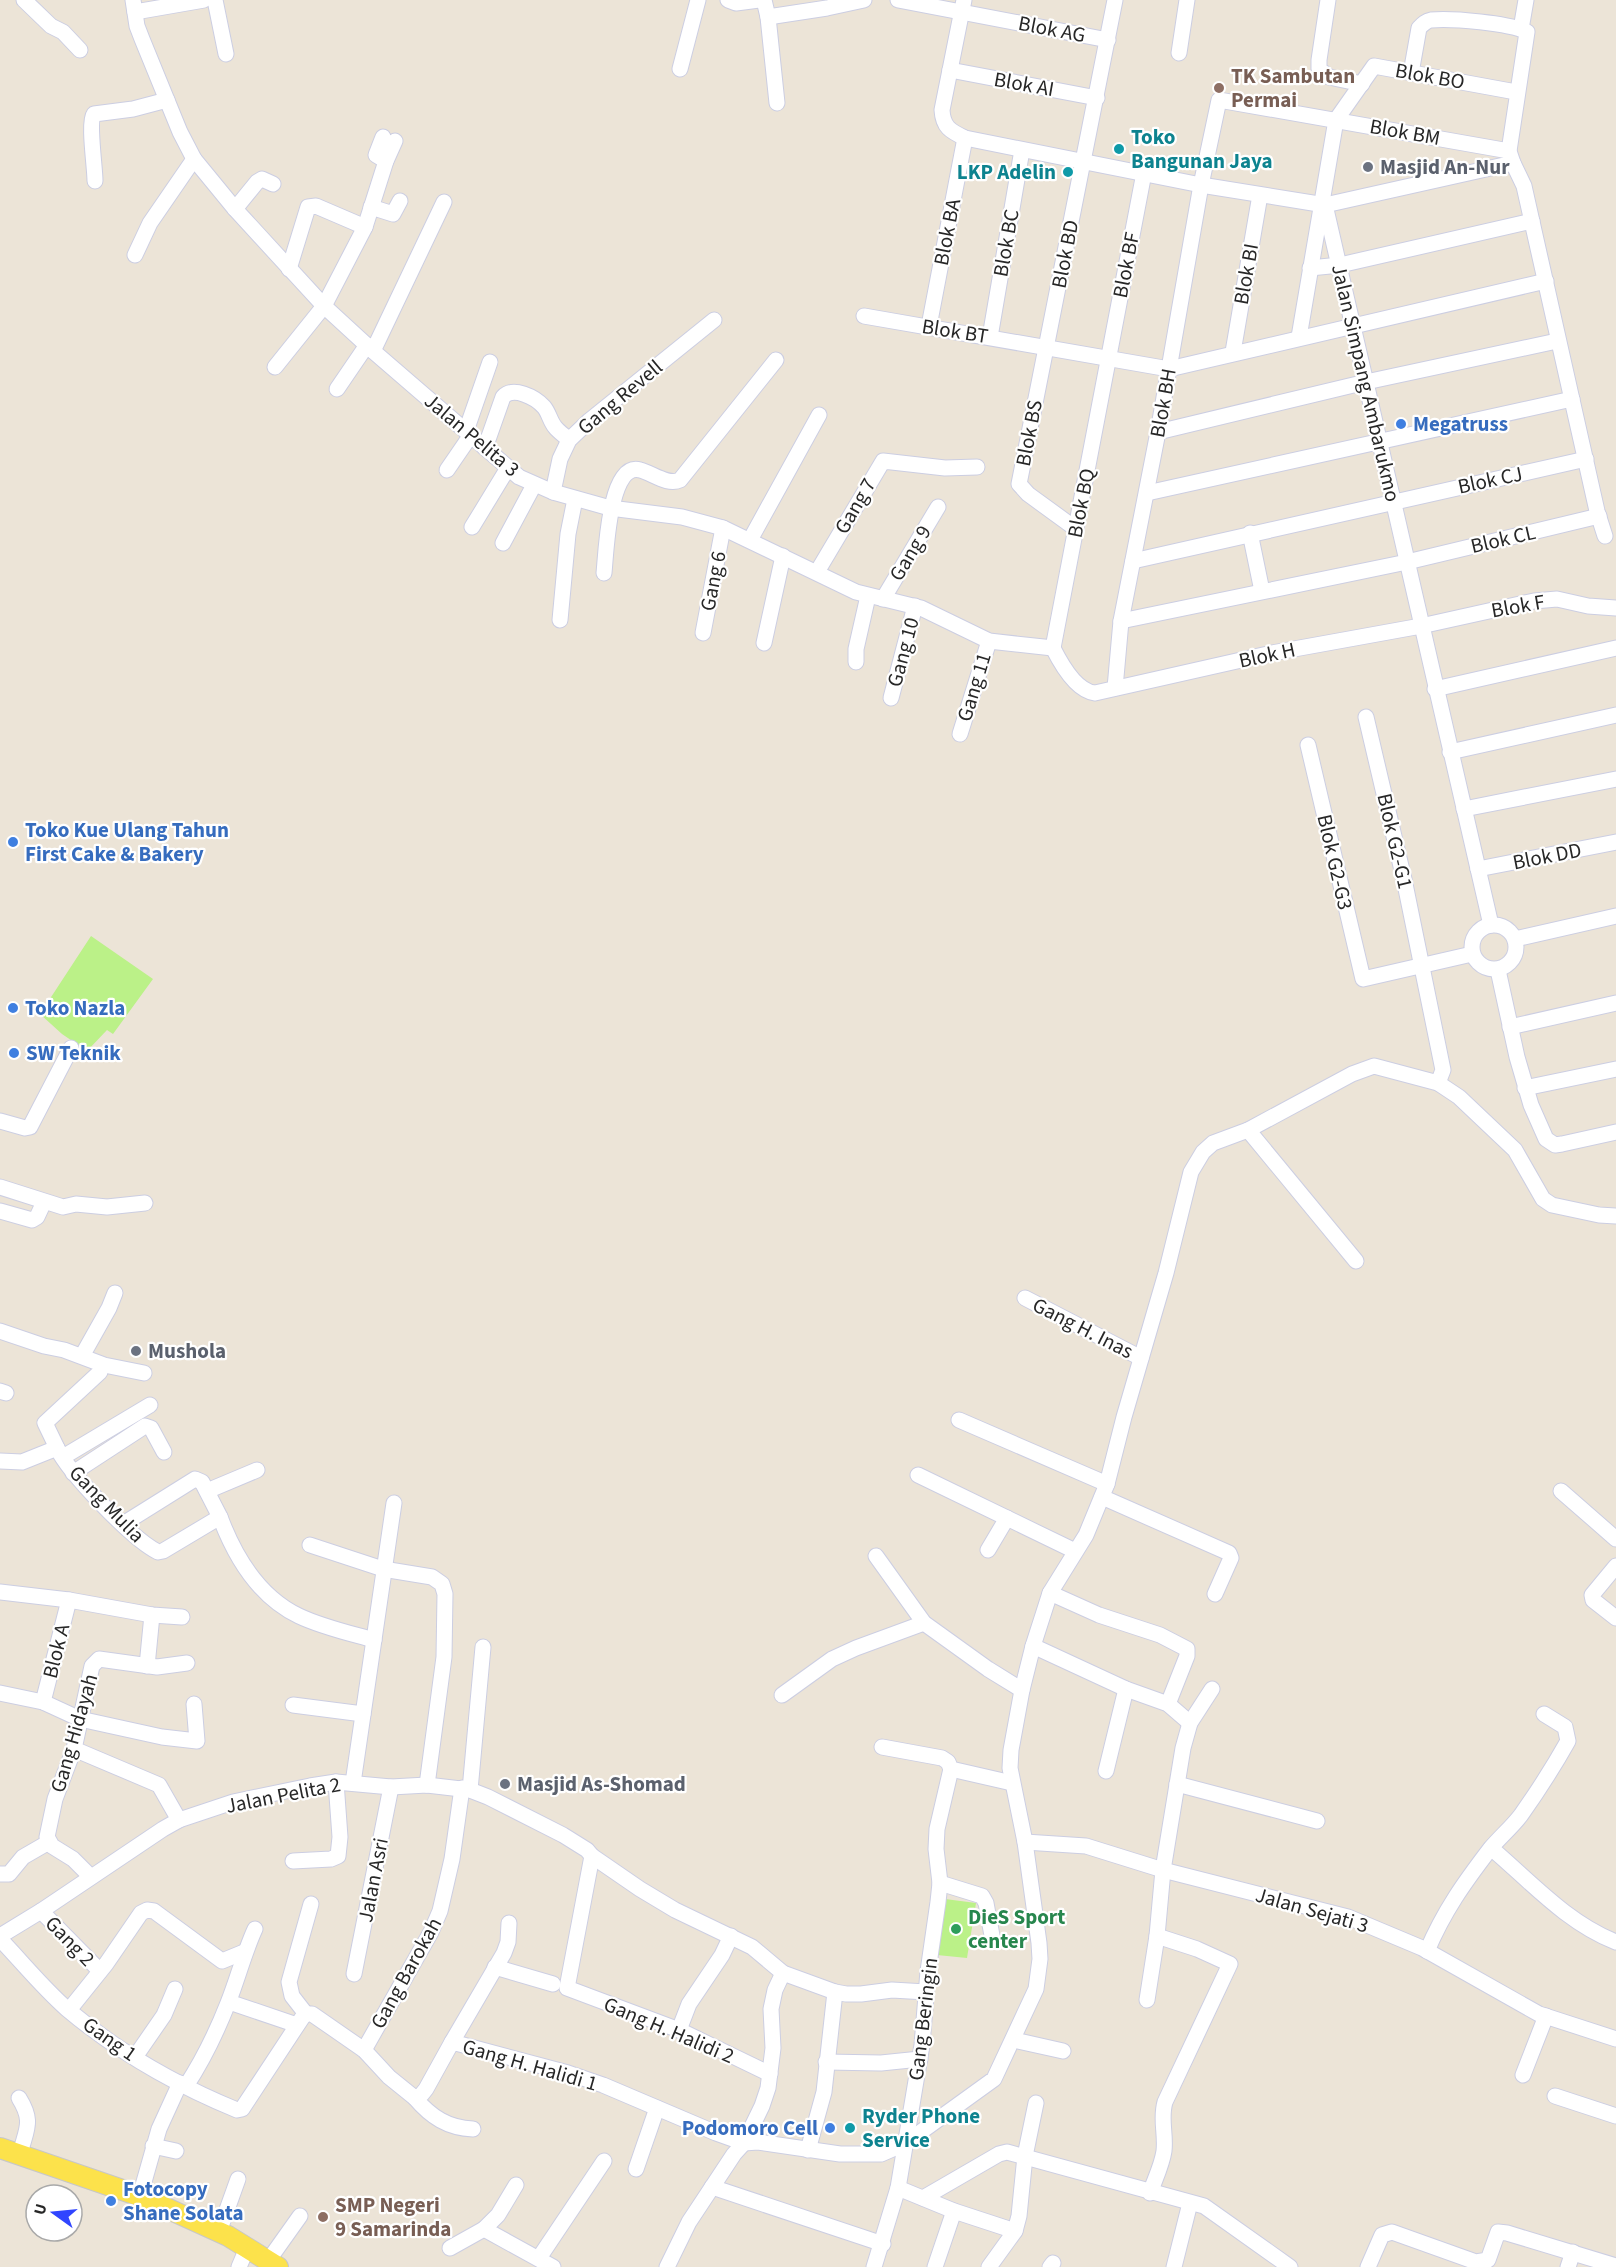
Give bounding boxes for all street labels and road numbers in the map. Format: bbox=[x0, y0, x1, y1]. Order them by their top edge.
street label: Blok AG bbox=[1016, 8, 1088, 50]
street label: Blok BO bbox=[1393, 55, 1467, 97]
street label: Blok AI bbox=[992, 64, 1056, 104]
street label: Blok BM bbox=[1367, 111, 1443, 153]
street label: Blok BA bbox=[926, 195, 968, 268]
street label: Blok BC bbox=[985, 207, 1027, 279]
street label: Blok BD bbox=[1044, 217, 1086, 291]
street label: Blok BF bbox=[1105, 230, 1147, 300]
street label: Blok BI bbox=[1226, 241, 1266, 307]
street label: Jalan Simpang Ambarukmo bbox=[1324, 261, 1408, 505]
street label: Blok BT bbox=[920, 311, 990, 351]
street label: Gang Revell bbox=[571, 352, 669, 442]
street label: Blok BH bbox=[1142, 366, 1184, 440]
street label: Jalan Pelita 3 bbox=[418, 386, 526, 484]
street label: Blok BS bbox=[1008, 397, 1050, 469]
street label: Blok CJ bbox=[1455, 459, 1525, 501]
street label: Blok BQ bbox=[1060, 466, 1102, 540]
street label: Gang 7 bbox=[827, 472, 883, 540]
street label: Blok CL bbox=[1468, 517, 1538, 561]
street label: Gang 9 bbox=[882, 519, 938, 587]
street label: Gang 6 bbox=[693, 549, 733, 613]
street label: Blok F bbox=[1489, 587, 1547, 625]
street label: Gang 10 bbox=[879, 614, 927, 690]
street label: Blok H bbox=[1236, 634, 1298, 676]
street label: Gang 11 bbox=[949, 649, 999, 725]
street label: Blok G2-G1 bbox=[1369, 790, 1421, 892]
street label: Blok G2-G3 bbox=[1309, 811, 1361, 913]
street label: Blok DD bbox=[1510, 835, 1584, 877]
street label: Gang H. Inas bbox=[1027, 1290, 1139, 1366]
street label: Gang Mulia bbox=[62, 1458, 152, 1550]
street label: Blok A bbox=[35, 1620, 77, 1681]
street label: Gang Hidayah bbox=[43, 1670, 105, 1796]
street label: Jalan Pelita 2 bbox=[223, 1769, 343, 1821]
street label: Jalan Asri bbox=[350, 1835, 396, 1925]
street label: Jalan Sejati 3 bbox=[1252, 1880, 1372, 1940]
street label: Gang 2 bbox=[38, 1909, 102, 1973]
street label: Gang Barokah bbox=[363, 1912, 449, 2034]
street label: Gang Beringin bbox=[901, 1956, 945, 2082]
street label: Gang H. Halidi 2 bbox=[599, 1989, 739, 2071]
street label: Gang 1 bbox=[77, 2009, 143, 2069]
street label: Gang H. Halidi 1 bbox=[459, 2031, 601, 2099]

